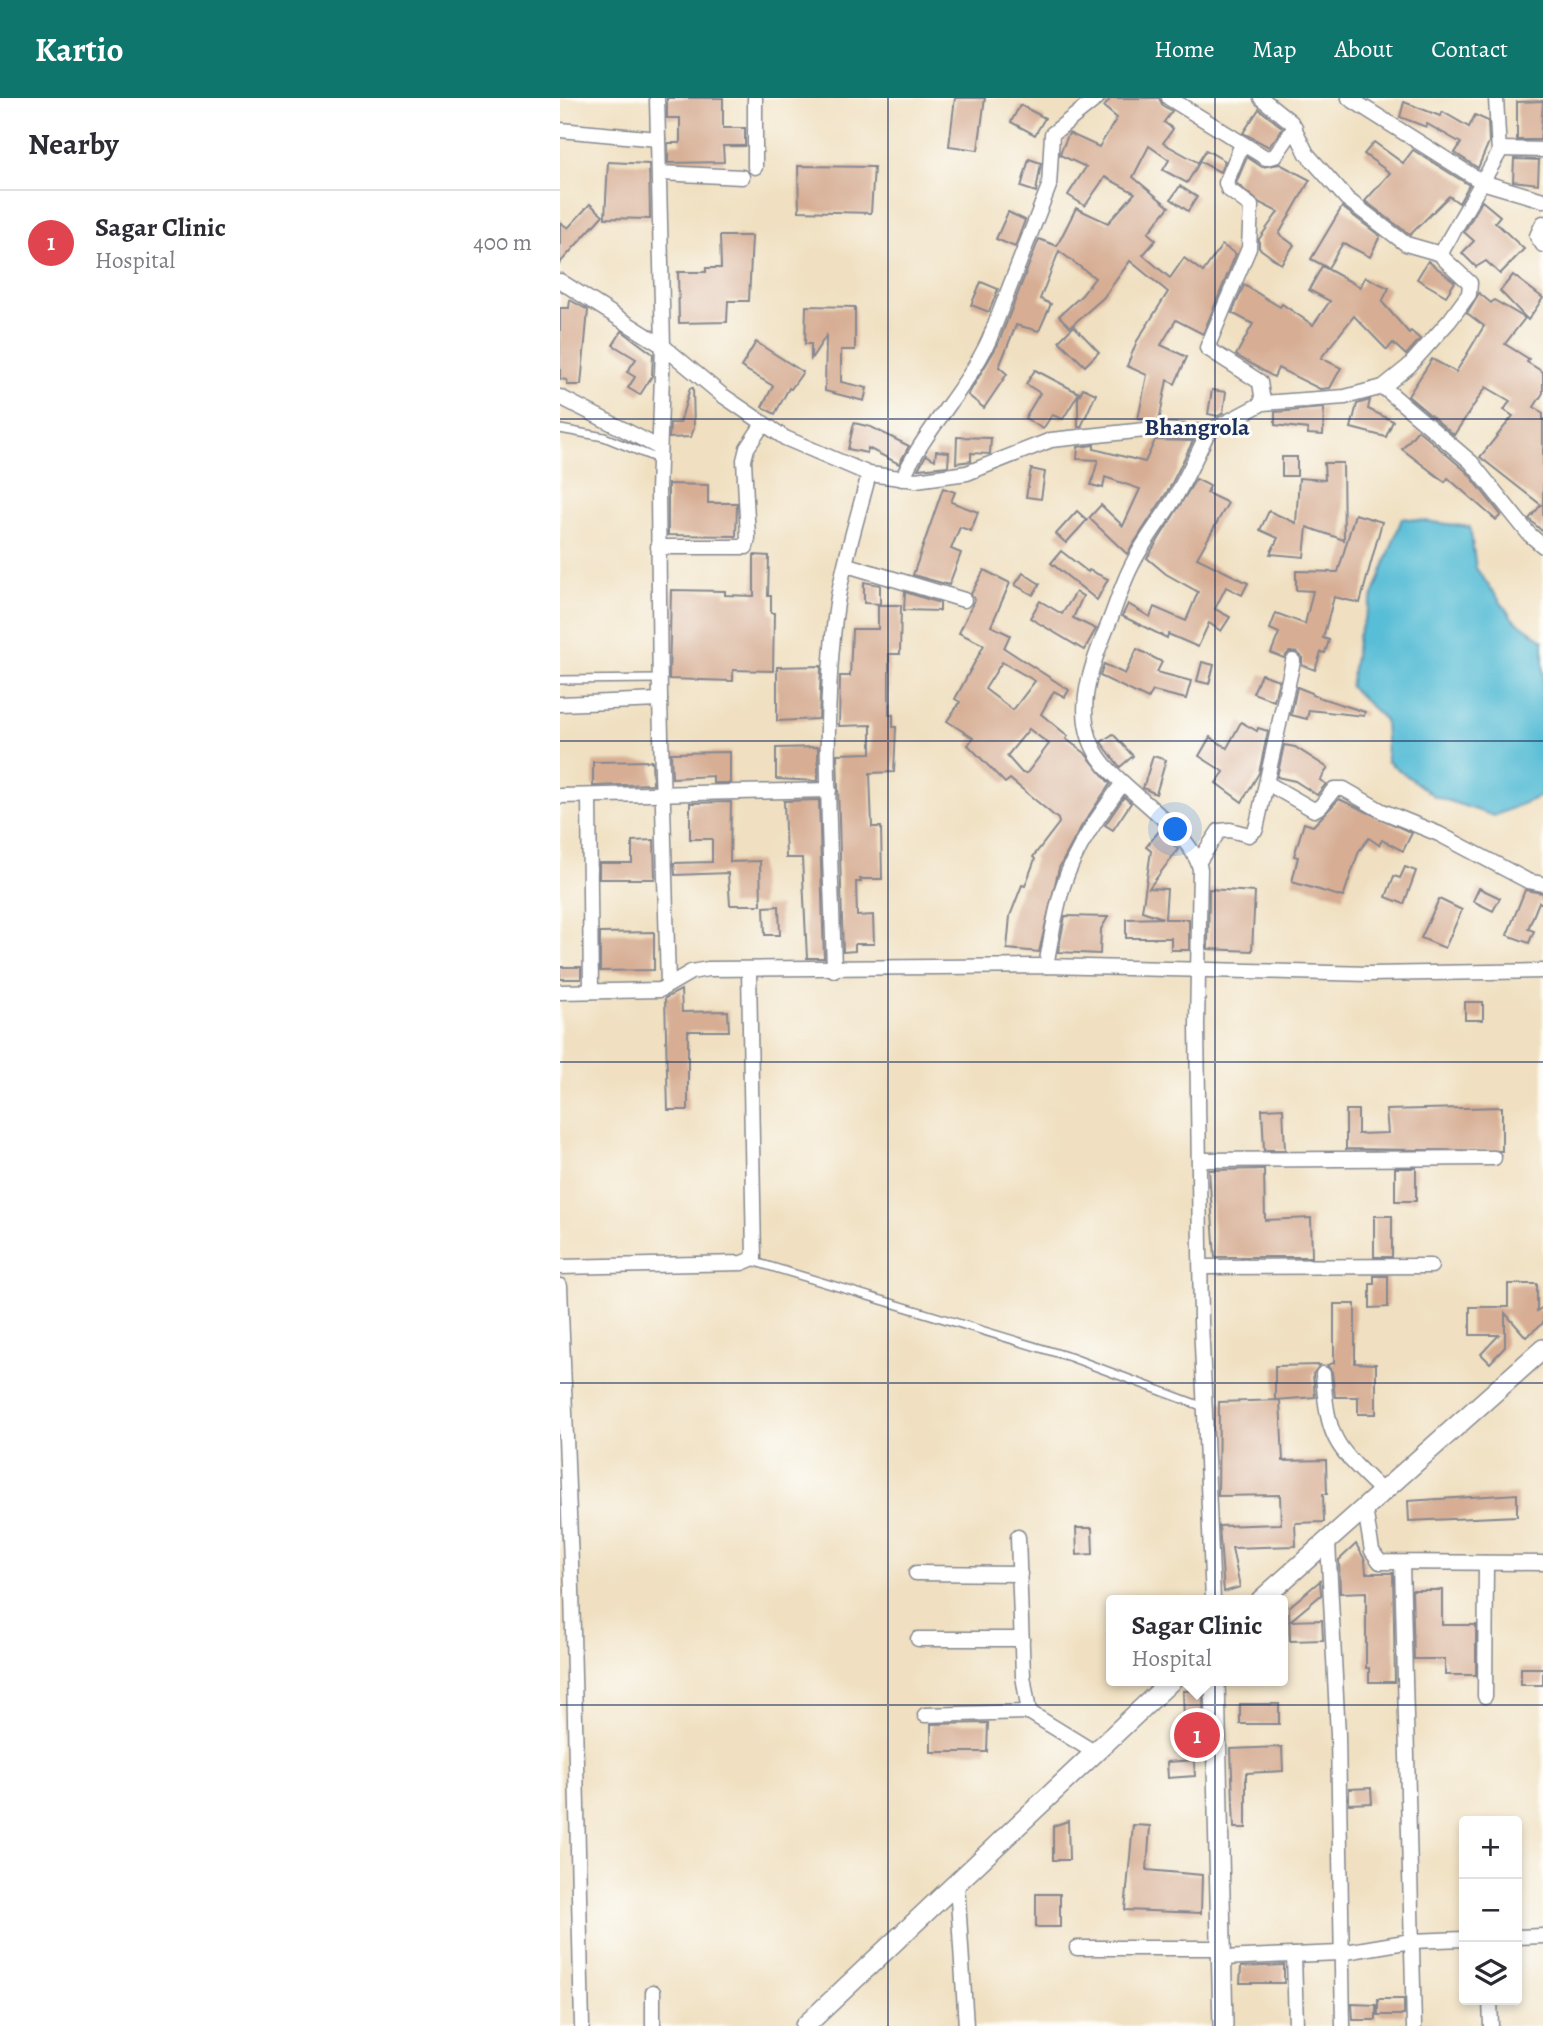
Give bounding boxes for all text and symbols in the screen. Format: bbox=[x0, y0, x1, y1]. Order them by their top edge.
text: Kartio bbox=[35, 27, 123, 72]
text: Home bbox=[1154, 33, 1215, 65]
text: Map bbox=[1253, 33, 1297, 65]
text: About bbox=[1335, 33, 1393, 65]
text: Contact bbox=[1431, 33, 1508, 65]
text: Nearby bbox=[28, 124, 119, 164]
text: Sagar Clinic bbox=[95, 210, 226, 245]
text: 1 bbox=[47, 227, 55, 258]
text: 400 m bbox=[473, 227, 532, 258]
text: Hospital bbox=[95, 245, 175, 276]
district label: Bhangrola bbox=[1144, 411, 1250, 443]
your location bbox=[1158, 812, 1192, 846]
popup bbox=[1106, 1595, 1288, 1686]
text: Sagar Clinic bbox=[1132, 1608, 1262, 1643]
text: Hospital bbox=[1132, 1643, 1212, 1674]
pin: 1 bbox=[1174, 1709, 1220, 1761]
map controls bbox=[1459, 1816, 1522, 2005]
button: + bbox=[1459, 1816, 1522, 1879]
button: − bbox=[1459, 1879, 1522, 1942]
button: layers bbox=[1459, 1942, 1522, 2005]

